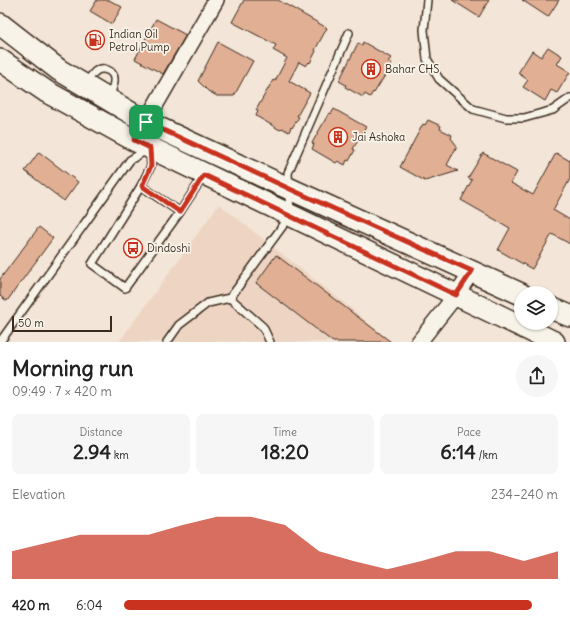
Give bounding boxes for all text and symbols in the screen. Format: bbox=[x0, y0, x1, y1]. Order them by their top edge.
place label: Indian Oil Petrol Pump bbox=[109, 27, 169, 54]
fuel station icon: Indian Oil Petrol Pump bbox=[84, 29, 106, 51]
building icon: Bahar CHS bbox=[360, 58, 382, 80]
place label: Bahar CHS bbox=[385, 62, 439, 76]
pin bbox=[129, 105, 163, 139]
icon: arrive bbox=[135, 111, 157, 133]
building icon: Jai Ashoka bbox=[327, 126, 349, 148]
place label: Jai Ashoka bbox=[352, 130, 405, 144]
bus stop icon: Dindoshi bbox=[122, 237, 144, 259]
place label: Dindoshi bbox=[147, 241, 190, 255]
map controls bbox=[514, 286, 558, 330]
button: layers bbox=[514, 286, 558, 330]
scale bar bbox=[12, 314, 112, 333]
text: 50 m bbox=[18, 316, 44, 330]
text: Morning run bbox=[12, 354, 134, 382]
button: share bbox=[516, 355, 558, 397]
text: 09:49 · 7 × 420 m bbox=[12, 383, 112, 400]
text: Distance bbox=[80, 425, 122, 439]
text: Time bbox=[273, 425, 297, 439]
text: Pace bbox=[457, 425, 481, 439]
text: 2.94 bbox=[73, 439, 111, 464]
text: 18:20 bbox=[261, 439, 309, 464]
text: 6:14 bbox=[440, 439, 476, 464]
text: km bbox=[111, 448, 129, 462]
text: /km bbox=[476, 448, 498, 462]
text: Elevation bbox=[12, 486, 65, 503]
text: 234–240 m bbox=[491, 486, 558, 503]
text: 420 m bbox=[12, 597, 50, 614]
text: 6:04 bbox=[76, 597, 103, 614]

